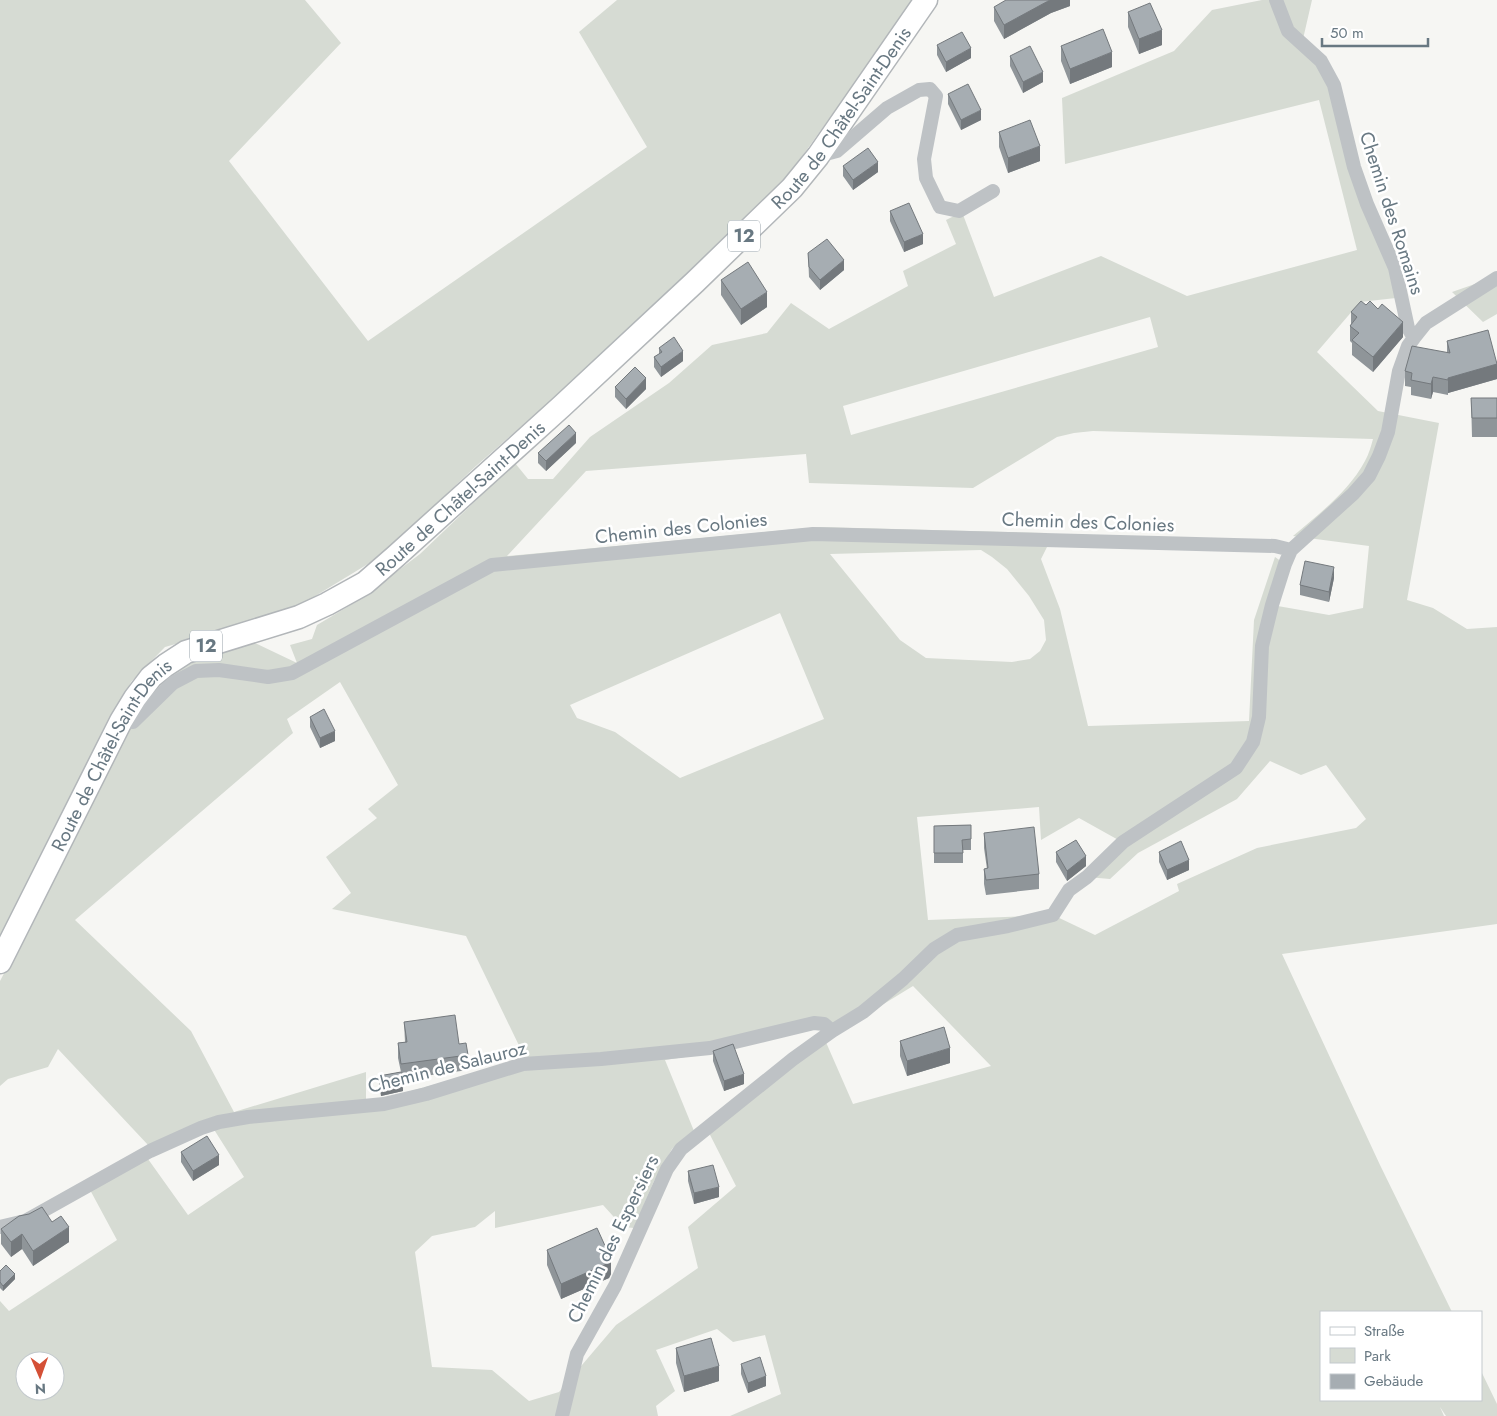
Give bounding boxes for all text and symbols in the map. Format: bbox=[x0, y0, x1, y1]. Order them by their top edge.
scale bar bbox=[1322, 15, 1428, 47]
street label: Route de Châtel-Saint-Denis bbox=[765, 21, 917, 215]
text: 50 m bbox=[1330, 22, 1364, 44]
street label: Chemin des Romains bbox=[1353, 128, 1431, 298]
road number: 12 bbox=[728, 220, 760, 252]
street label: Route de Châtel-Saint-Denis bbox=[369, 414, 551, 582]
street label: Chemin des Colonies bbox=[1001, 505, 1175, 539]
street label: Chemin des Colonies bbox=[594, 506, 769, 550]
road number: 12 bbox=[190, 630, 222, 661]
street label: Route de Châtel-Saint-Denis bbox=[44, 651, 177, 856]
street label: Chemin de Salauroz bbox=[365, 1034, 529, 1100]
street label: Chemin des Espersiers bbox=[561, 1150, 666, 1328]
legend bbox=[1320, 1311, 1482, 1401]
text: Straße bbox=[1364, 1320, 1405, 1342]
text: Park bbox=[1364, 1345, 1391, 1367]
north arrow bbox=[15, 1351, 65, 1401]
text: Gebäude bbox=[1364, 1370, 1424, 1392]
text: N bbox=[35, 1379, 46, 1399]

